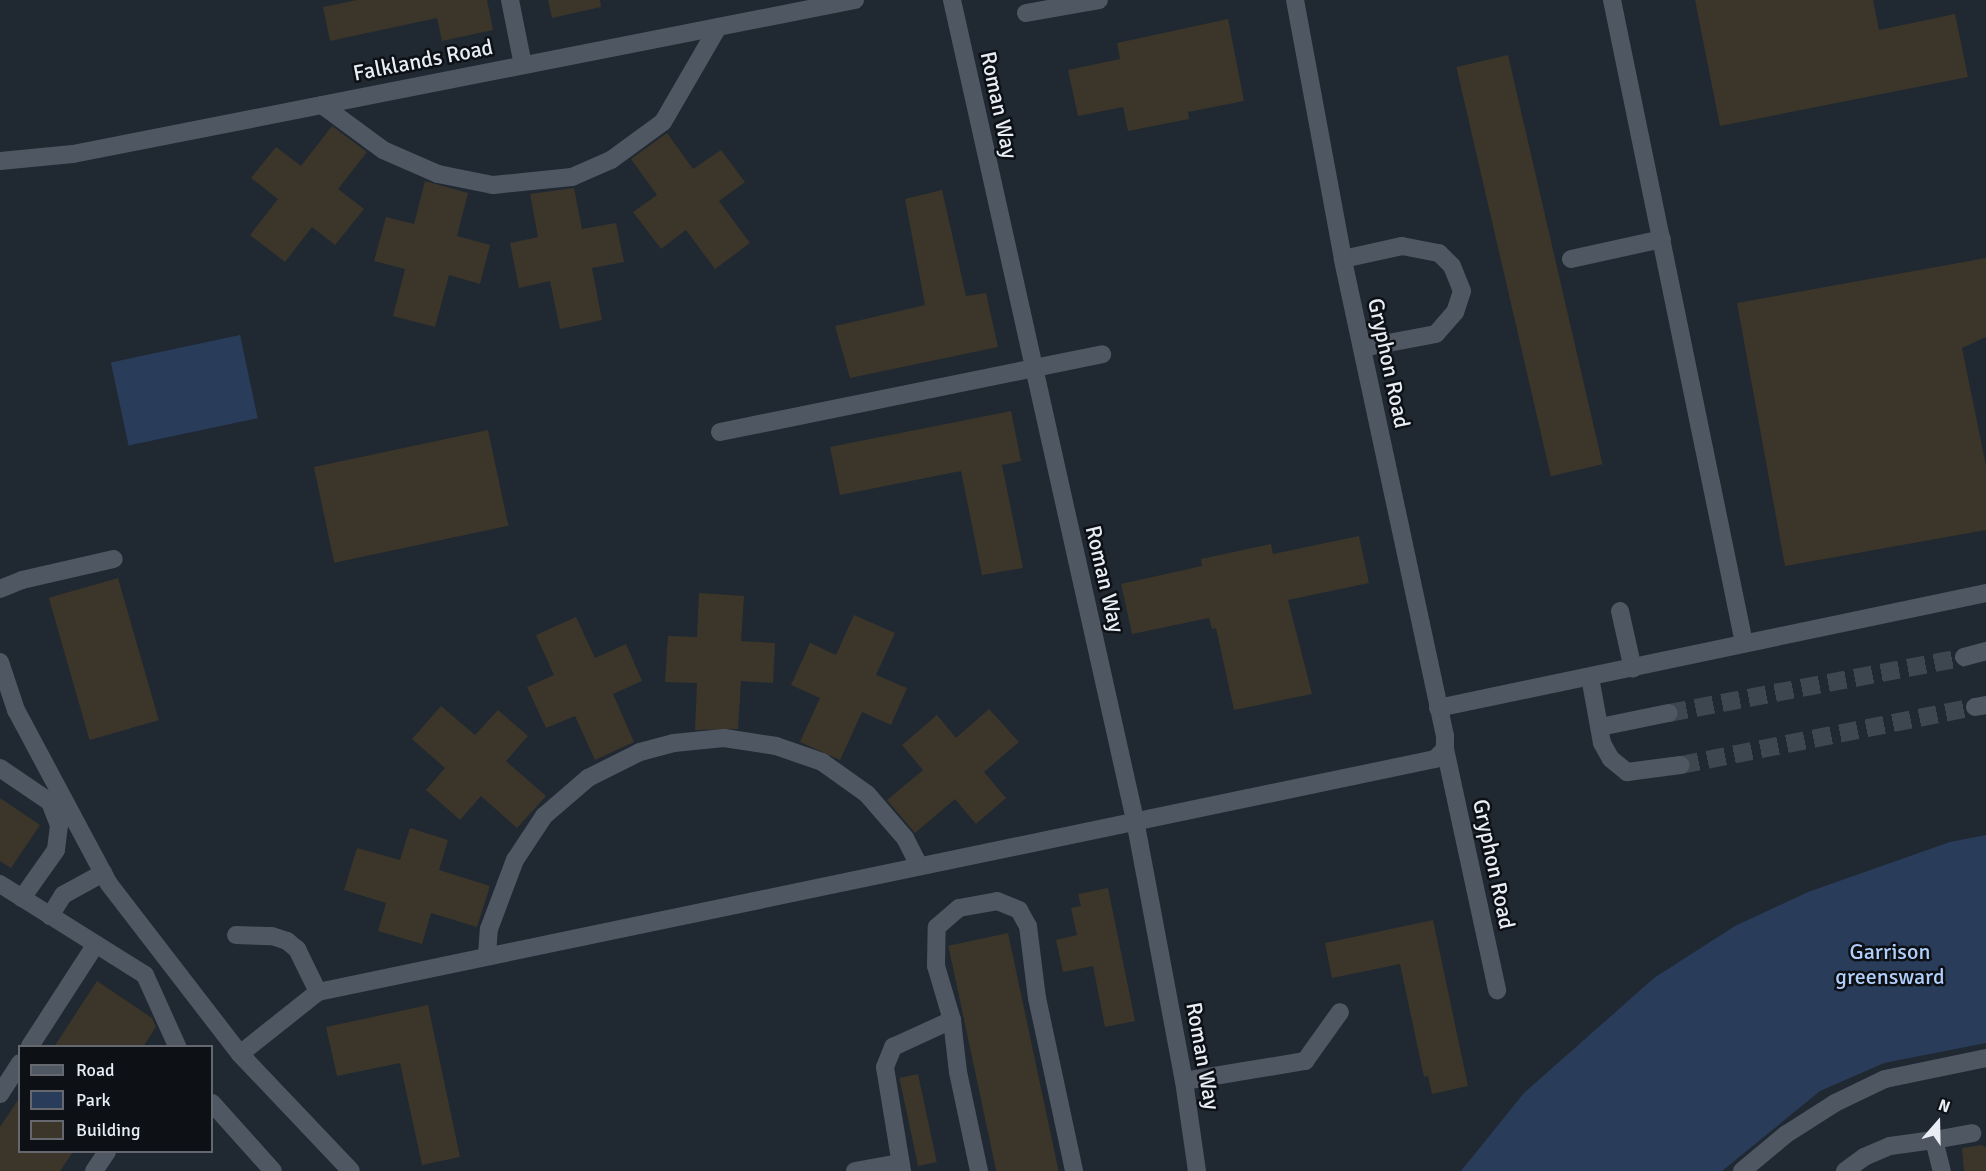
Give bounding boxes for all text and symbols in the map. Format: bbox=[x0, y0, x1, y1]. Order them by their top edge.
street label: Falklands Road bbox=[351, 34, 495, 86]
street label: Roman Way bbox=[975, 49, 1023, 161]
street label: Gryphon Road bbox=[1362, 296, 1416, 430]
street label: Roman Way bbox=[1080, 523, 1130, 635]
street label: Gryphon Road bbox=[1467, 797, 1521, 931]
park label: Garrison greensward bbox=[1835, 938, 1945, 990]
street label: Roman Way bbox=[1181, 1000, 1225, 1112]
legend bbox=[18, 1045, 213, 1153]
text: Road bbox=[76, 1059, 115, 1081]
text: Park bbox=[76, 1089, 111, 1111]
north arrow bbox=[1908, 1093, 1968, 1153]
text: N bbox=[1935, 1095, 1953, 1117]
text: Building bbox=[76, 1119, 140, 1141]

